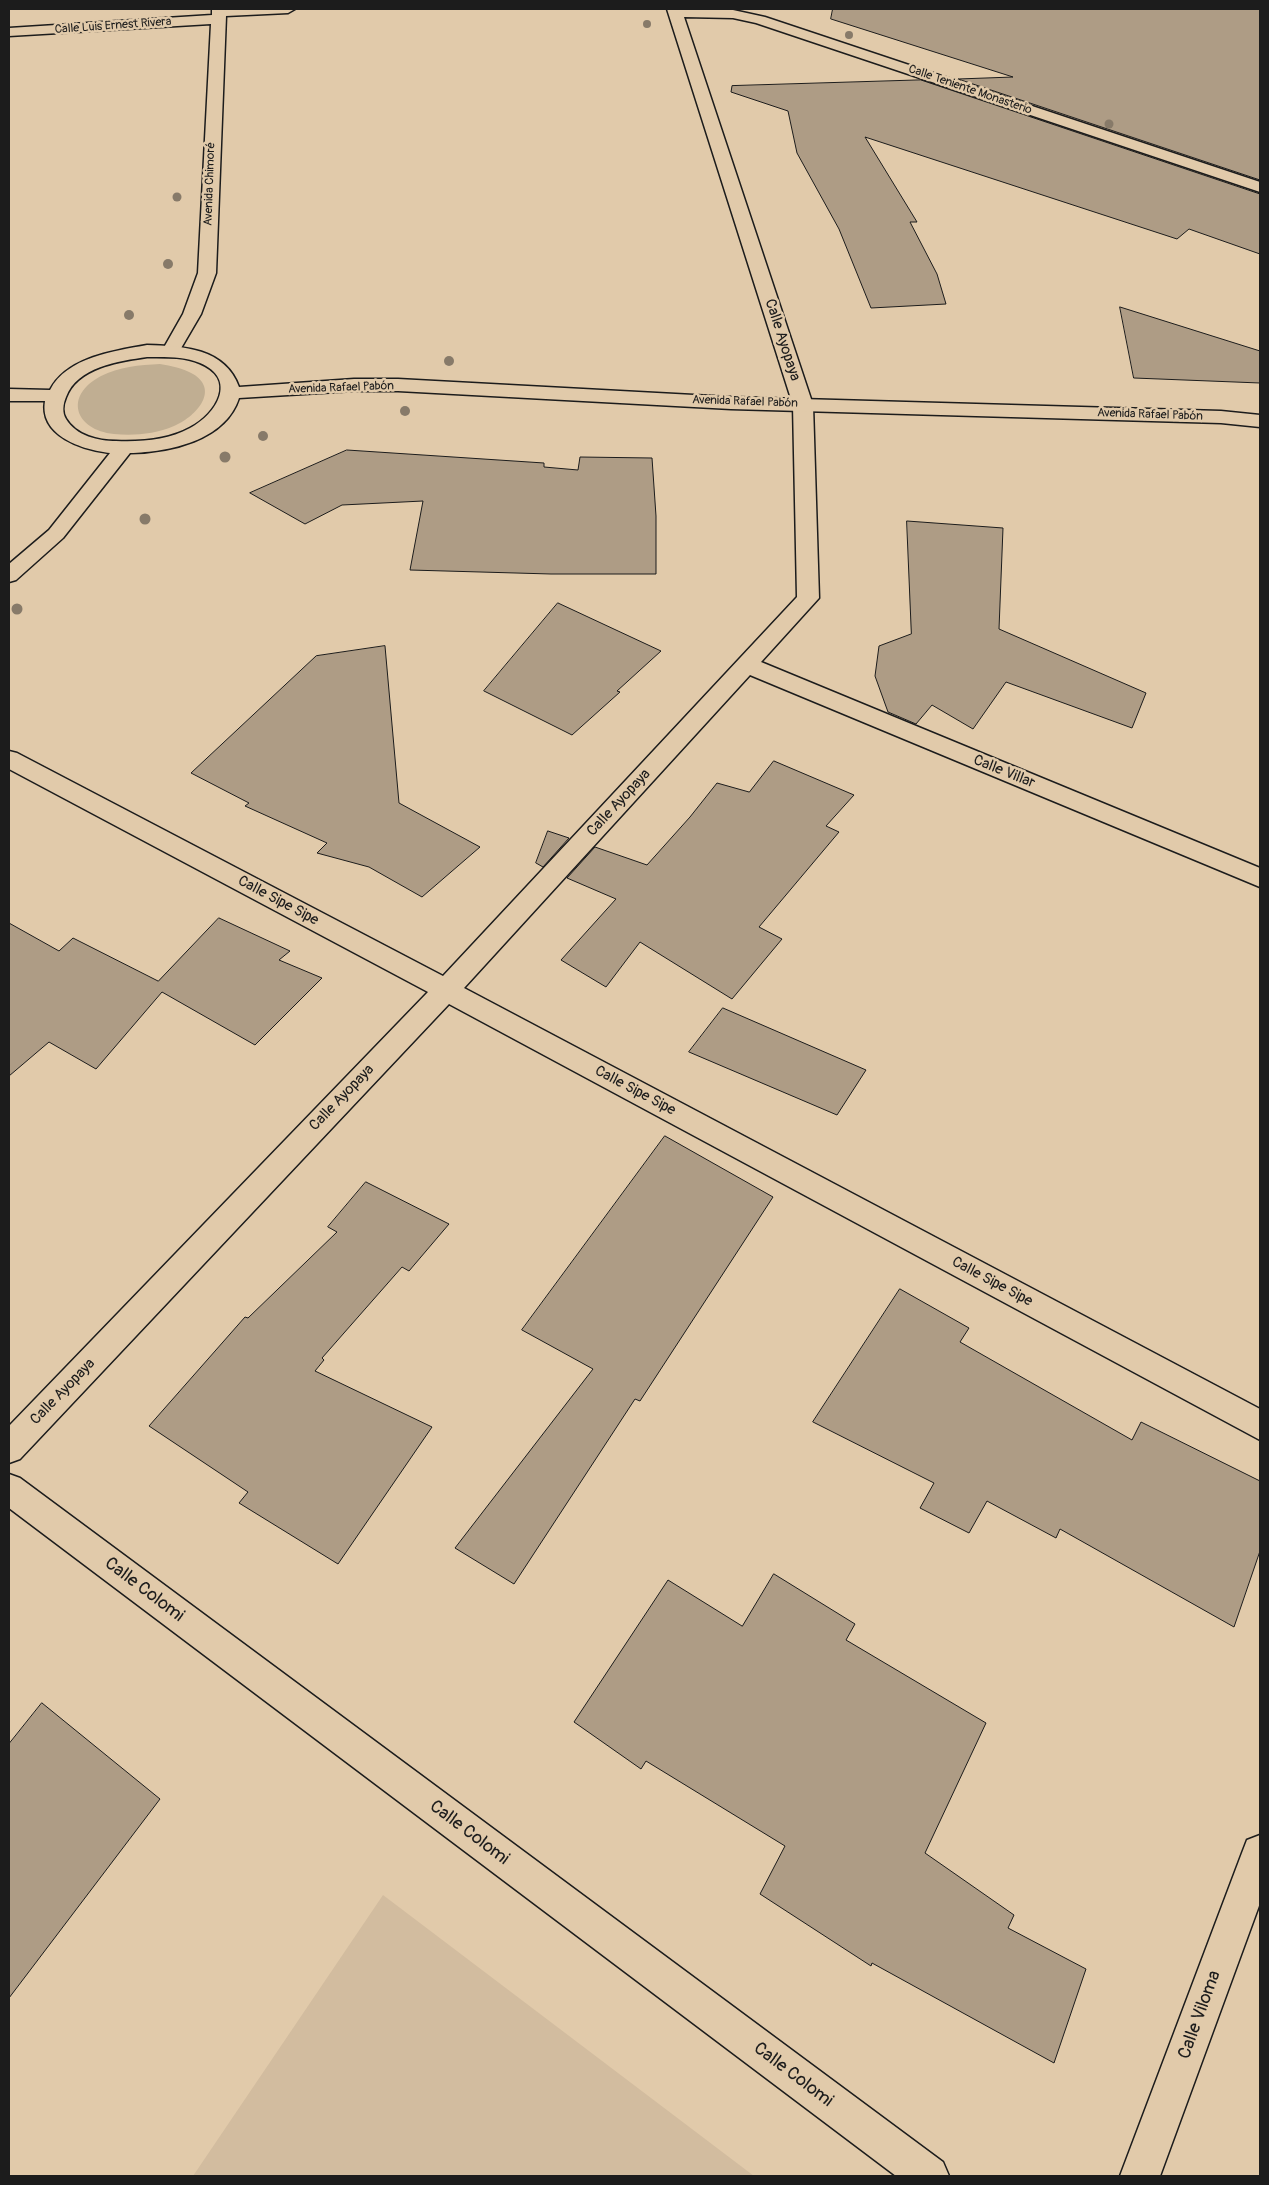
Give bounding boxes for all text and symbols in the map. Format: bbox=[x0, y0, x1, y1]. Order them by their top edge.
street label: Calle Luis Ernest Rivera bbox=[54, 15, 172, 37]
street label: Calle Teniente Monasterio bbox=[906, 62, 1034, 118]
street label: Avenida Chimoré bbox=[201, 142, 219, 226]
street label: Calle Ayopaya bbox=[760, 297, 804, 383]
street label: Avenida Rafael Pabón bbox=[288, 379, 394, 397]
street label: Avenida Rafael Pabón bbox=[692, 393, 798, 411]
street label: Avenida Rafael Pabón bbox=[1097, 406, 1203, 424]
street label: Calle Villar bbox=[970, 751, 1038, 793]
street label: Calle Ayopaya bbox=[583, 766, 655, 840]
street label: Calle Sipe Sipe bbox=[234, 872, 322, 930]
street label: Calle Ayopaya bbox=[306, 1061, 378, 1135]
street label: Calle Sipe Sipe bbox=[591, 1062, 679, 1120]
street label: Calle Sipe Sipe bbox=[948, 1253, 1036, 1311]
street label: Calle Ayopaya bbox=[27, 1355, 99, 1429]
street label: Calle Colomi bbox=[100, 1553, 188, 1627]
street label: Calle Colomi bbox=[425, 1796, 513, 1870]
street label: Calle Viloma bbox=[1174, 1968, 1226, 2062]
street label: Calle Colomi bbox=[749, 2038, 837, 2112]

